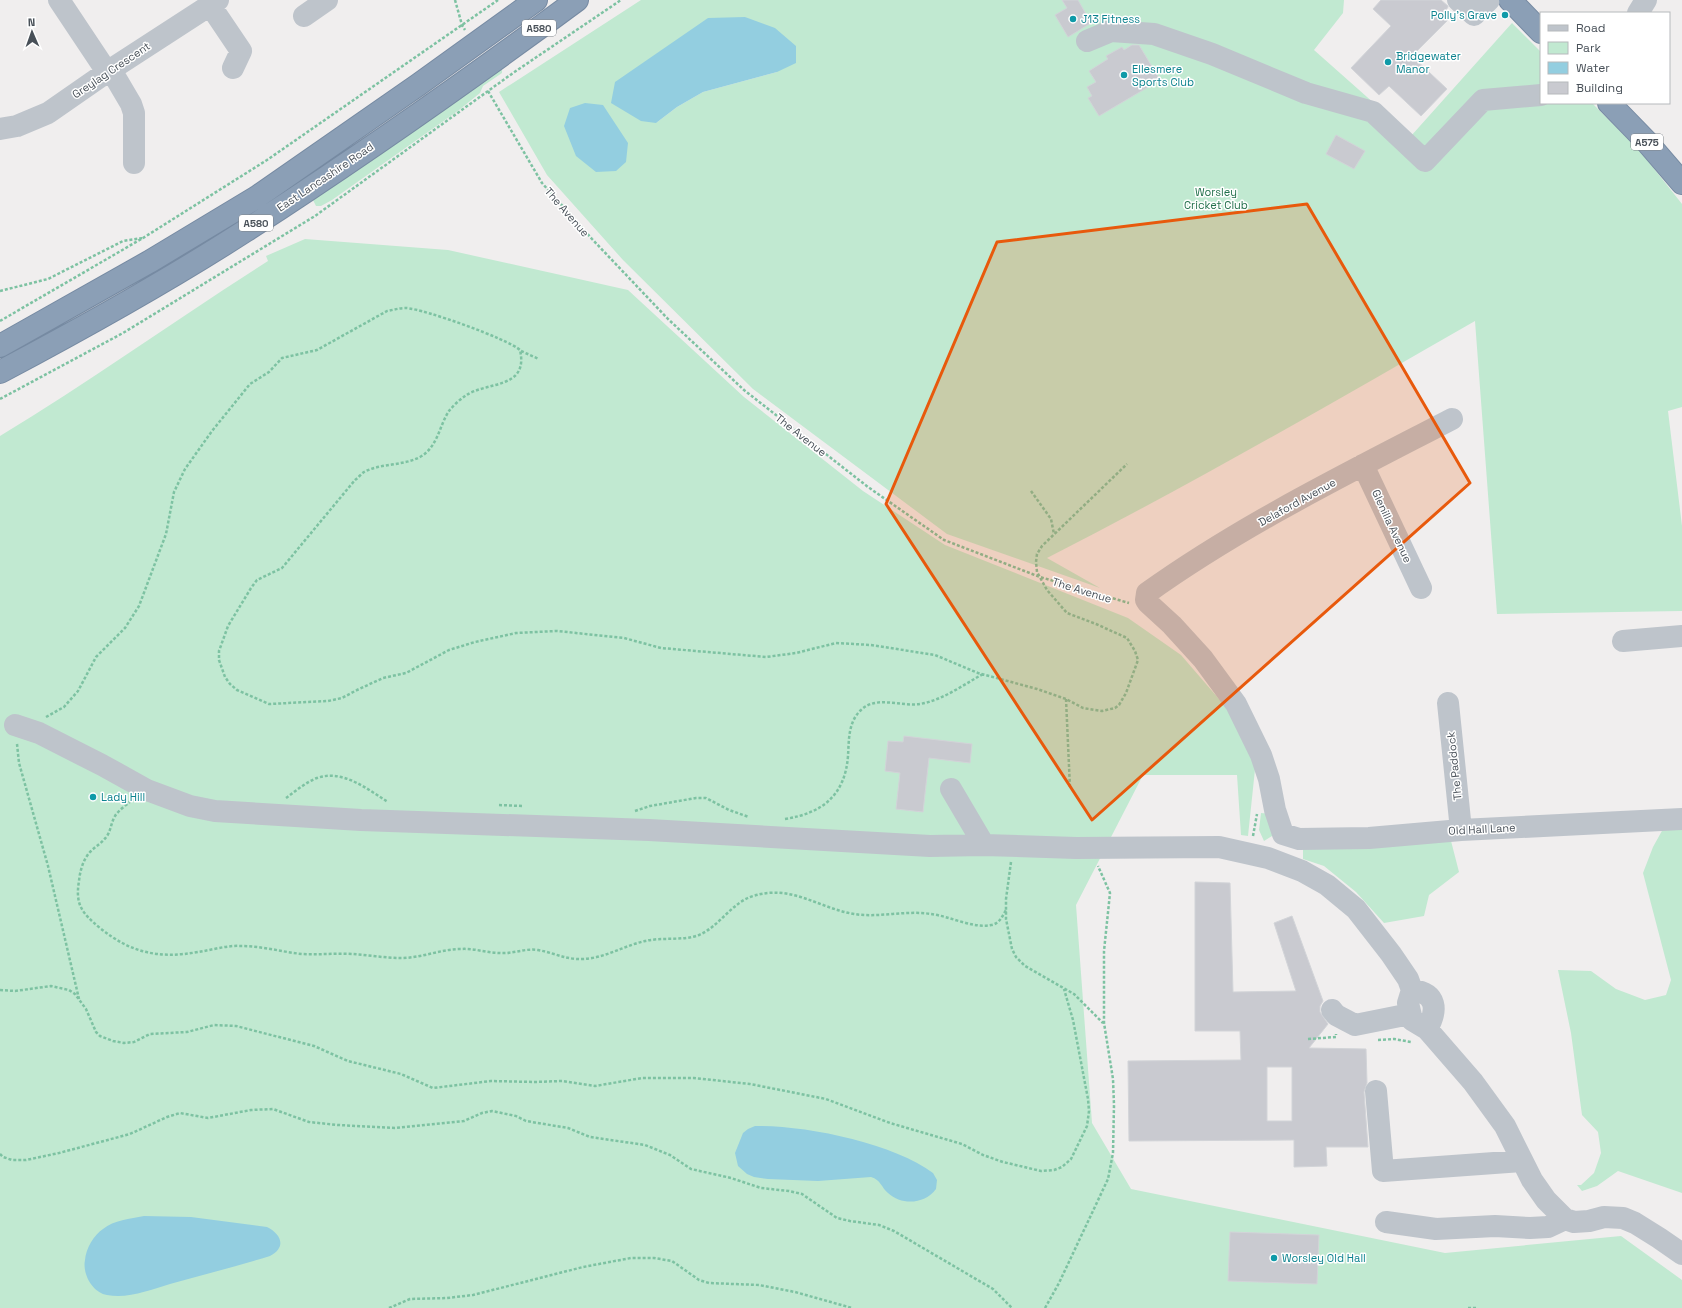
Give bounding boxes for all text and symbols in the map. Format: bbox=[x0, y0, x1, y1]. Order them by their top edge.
place label: Polly's Grave bbox=[1431, 8, 1497, 22]
marker: Polly's Grave bbox=[1500, 10, 1510, 20]
north arrow bbox=[12, 12, 52, 52]
place label: J13 Fitness bbox=[1081, 12, 1140, 26]
legend bbox=[1540, 12, 1670, 104]
marker: J13 Fitness bbox=[1068, 14, 1078, 24]
text: N bbox=[28, 15, 36, 29]
road number: A580 bbox=[522, 20, 556, 36]
text: Road bbox=[1576, 20, 1605, 36]
street label: Greylag Crescent bbox=[69, 39, 153, 101]
text: Park bbox=[1576, 40, 1601, 56]
place label: Bridgewater Manor bbox=[1396, 49, 1461, 76]
marker: Bridgewater Manor bbox=[1383, 57, 1393, 67]
text: Water bbox=[1576, 60, 1610, 76]
place label: Ellesmere Sports Club bbox=[1132, 62, 1194, 89]
marker: Ellesmere Sports Club bbox=[1119, 70, 1129, 80]
text: Building bbox=[1576, 80, 1623, 96]
road number: A575 bbox=[1631, 134, 1663, 150]
street label: East Lancashire Road bbox=[274, 139, 376, 215]
street label: The Avenue bbox=[542, 184, 592, 240]
park label: Worsley Cricket Club bbox=[1184, 185, 1248, 212]
road number: A580 bbox=[239, 215, 273, 231]
street label: The Avenue bbox=[773, 411, 829, 459]
street label: Delaford Avenue bbox=[1256, 475, 1338, 529]
street label: Glenilla Avenue bbox=[1369, 487, 1415, 565]
street label: The Avenue bbox=[1051, 574, 1113, 606]
street label: The Paddock bbox=[1443, 731, 1465, 801]
place label: Lady Hill bbox=[101, 790, 145, 804]
marker: Lady Hill bbox=[88, 792, 98, 802]
street label: Old Hall Lane bbox=[1448, 820, 1516, 838]
place label: Worsley Old Hall bbox=[1282, 1251, 1366, 1265]
marker: Worsley Old Hall bbox=[1269, 1253, 1279, 1263]

